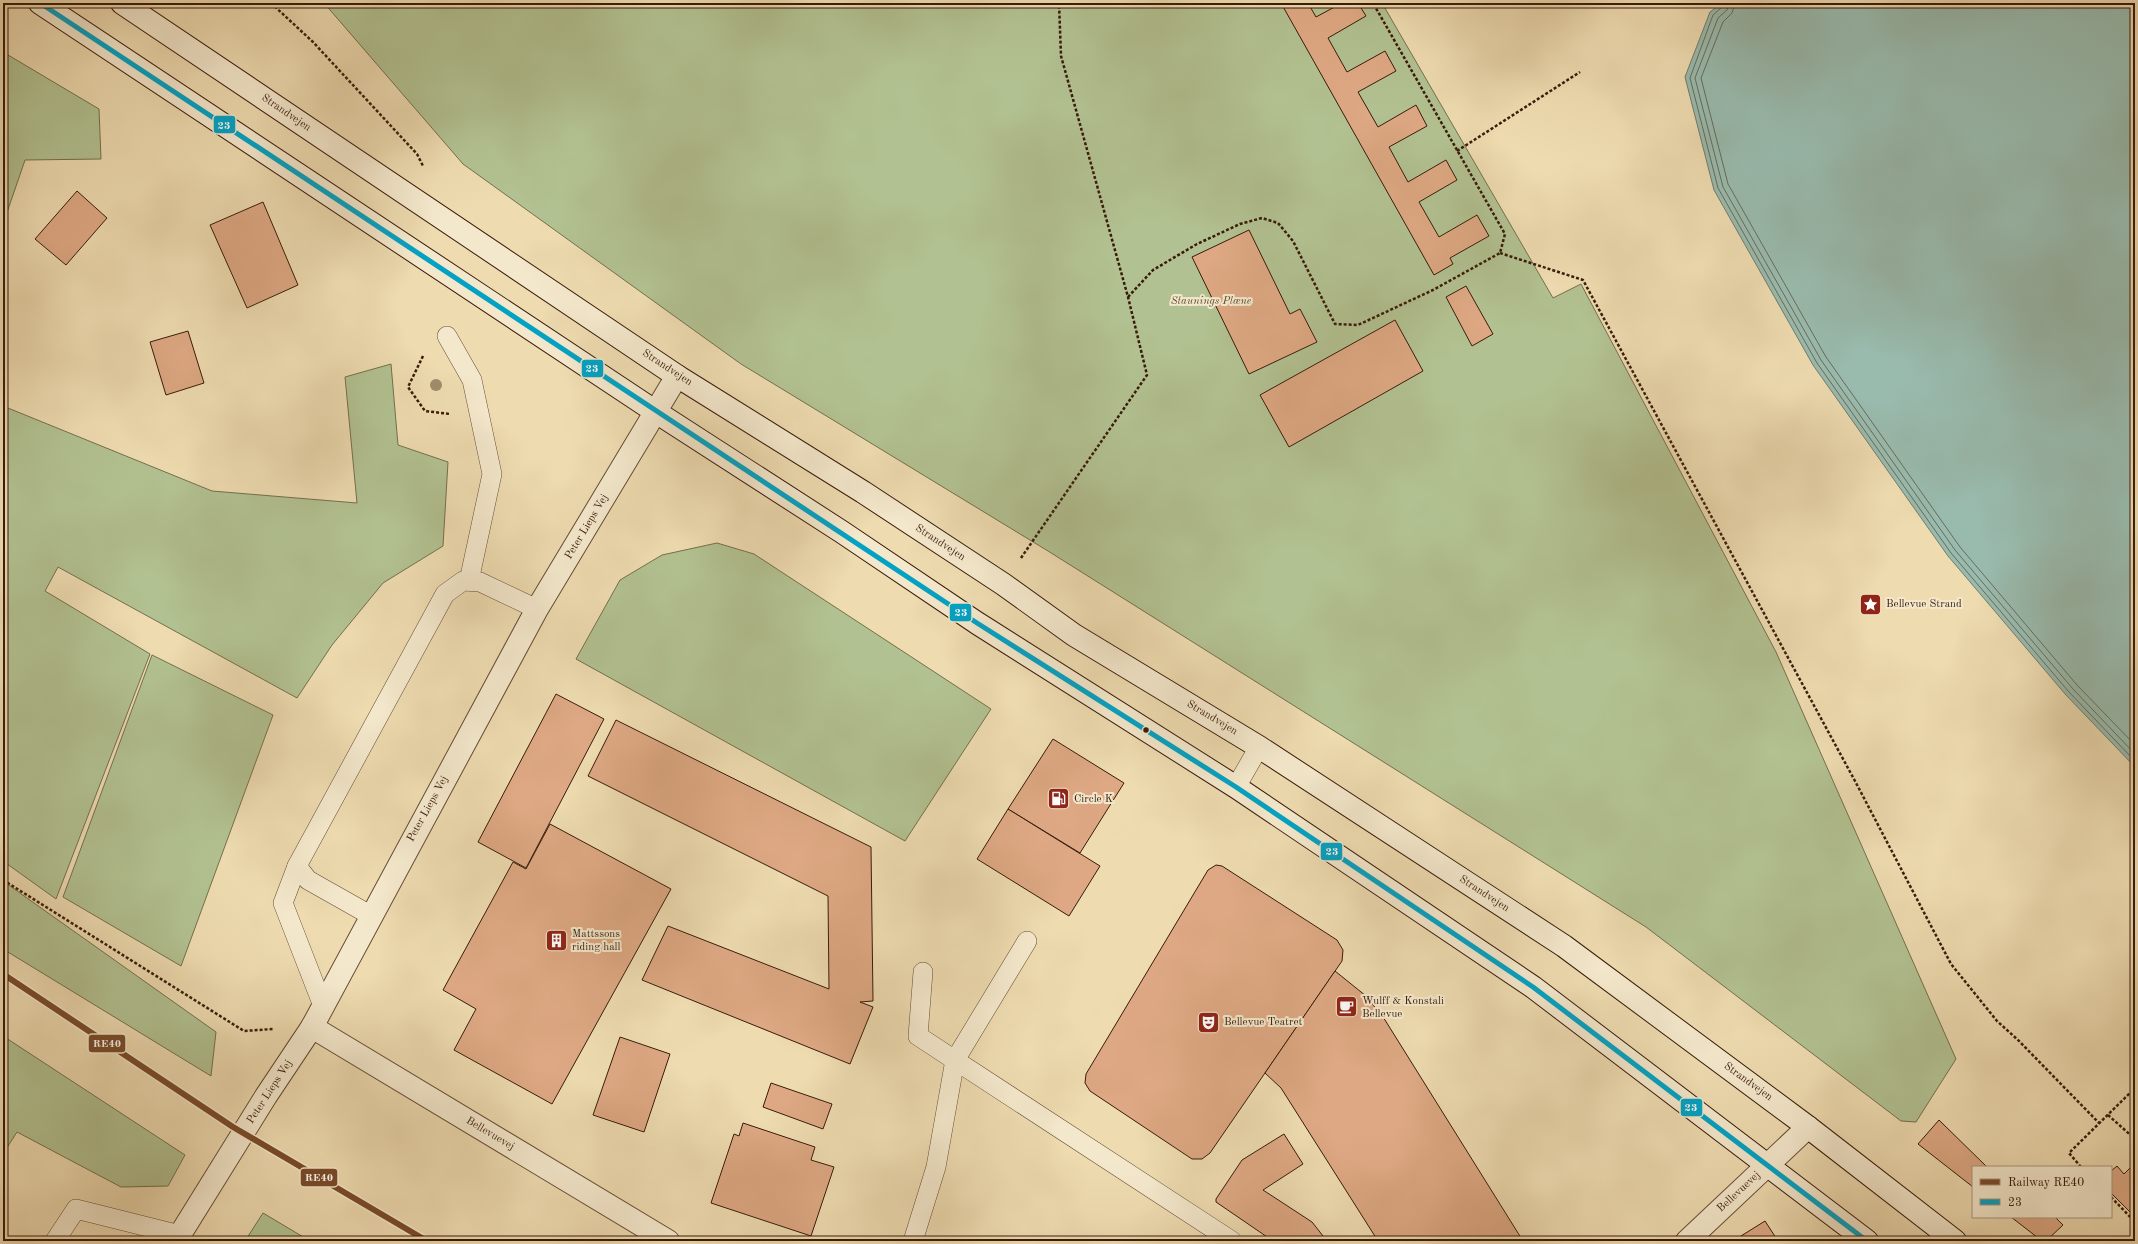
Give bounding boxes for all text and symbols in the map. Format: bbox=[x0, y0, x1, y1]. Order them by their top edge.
street label: Strandvejen bbox=[259, 92, 313, 134]
line badge: 23 bbox=[213, 115, 236, 134]
text: 23 bbox=[218, 121, 230, 132]
park label: Staunings Plæne bbox=[1171, 296, 1252, 307]
street label: Strandvejen bbox=[640, 348, 694, 388]
line badge: 23 bbox=[581, 359, 604, 378]
text: 23 bbox=[586, 364, 598, 375]
street label: Peter Lieps Vej bbox=[563, 493, 611, 561]
street label: Strandvejen bbox=[913, 523, 967, 563]
place icon: Bellevue Strand bbox=[1857, 591, 1883, 617]
place label: Bellevue Strand bbox=[1886, 599, 1962, 610]
line badge: 23 bbox=[949, 603, 972, 622]
text: 23 bbox=[955, 608, 967, 619]
street label: Strandvejen bbox=[1185, 699, 1239, 737]
unlabelled marker bbox=[1141, 725, 1151, 735]
street label: Peter Lieps Vej bbox=[405, 774, 451, 844]
fuel station icon: Circle K bbox=[1046, 786, 1072, 812]
place label: Circle K bbox=[1074, 794, 1113, 805]
line badge: 23 bbox=[1320, 842, 1343, 861]
text: 23 bbox=[1326, 847, 1338, 858]
street label: Strandvejen bbox=[1457, 874, 1511, 914]
building icon: Mattssons riding hall bbox=[544, 927, 570, 953]
place label: Mattssons riding hall bbox=[572, 929, 621, 953]
cafe icon: Wulff & Konstali Bellevue bbox=[1333, 994, 1359, 1020]
place label: Wulff & Konstali Bellevue bbox=[1362, 996, 1444, 1020]
theatre icon: Bellevue Teatret bbox=[1196, 1009, 1222, 1035]
place label: Bellevue Teatret bbox=[1224, 1017, 1303, 1028]
line badge: RE40 bbox=[88, 1034, 126, 1053]
text: RE40 bbox=[93, 1039, 121, 1050]
street label: Peter Lieps Vej bbox=[245, 1058, 295, 1126]
street label: Strandvejen bbox=[1722, 1061, 1774, 1103]
line badge: 23 bbox=[1680, 1098, 1703, 1117]
text: 23 bbox=[1685, 1103, 1697, 1114]
street label: Bellevuevej bbox=[464, 1115, 516, 1153]
legend bbox=[1972, 1166, 2112, 1218]
line badge: RE40 bbox=[300, 1168, 338, 1187]
street label: Bellevuevej bbox=[1715, 1169, 1763, 1215]
text: RE40 bbox=[305, 1173, 333, 1184]
text: Railway RE40 bbox=[2008, 1177, 2084, 1189]
text: 23 bbox=[2008, 1197, 2022, 1209]

